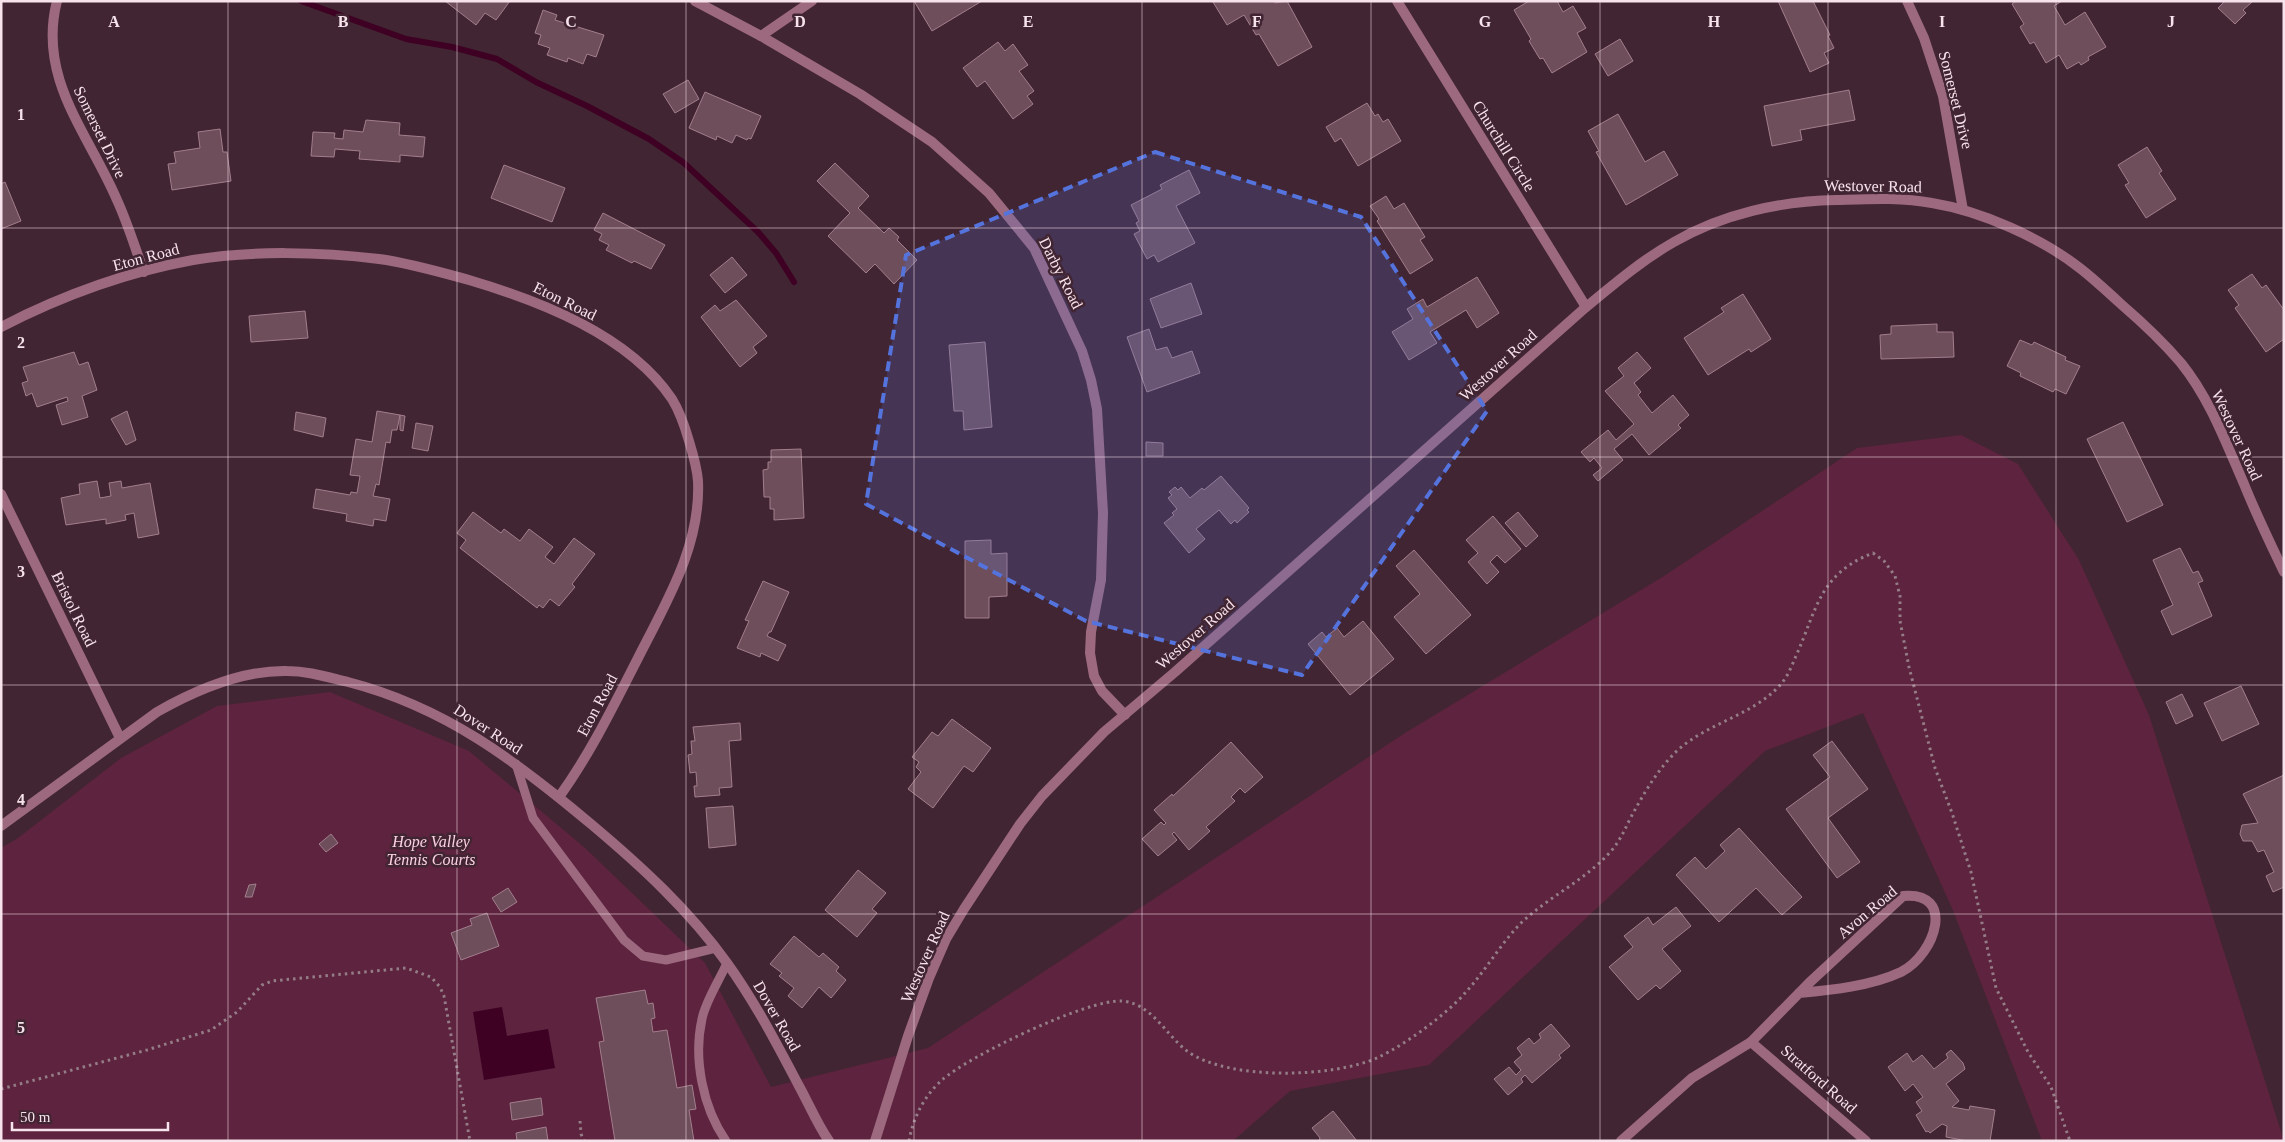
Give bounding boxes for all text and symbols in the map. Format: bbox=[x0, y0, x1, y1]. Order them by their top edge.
text: A bbox=[108, 13, 120, 30]
text: B bbox=[338, 13, 349, 30]
text: C bbox=[565, 13, 577, 30]
text: D bbox=[794, 13, 806, 30]
text: E bbox=[1023, 13, 1033, 30]
text: F bbox=[1252, 13, 1262, 30]
text: G bbox=[1479, 13, 1492, 30]
text: H bbox=[1708, 13, 1721, 30]
text: I bbox=[1939, 13, 1945, 30]
text: J bbox=[2167, 13, 2175, 30]
street label: Somerset Drive bbox=[1936, 49, 1976, 151]
street label: Somerset Drive bbox=[70, 83, 130, 181]
street label: Churchill Circle bbox=[1469, 98, 1539, 194]
text: 1 bbox=[17, 106, 25, 123]
street label: Westover Road bbox=[1824, 177, 1922, 195]
street label: Darby Road bbox=[1035, 234, 1086, 312]
street label: Eton Road bbox=[111, 240, 181, 274]
street label: Eton Road bbox=[531, 278, 599, 324]
street label: Westover Road bbox=[1456, 326, 1540, 404]
text: 2 bbox=[17, 334, 25, 351]
street label: Westover Road bbox=[2209, 387, 2265, 483]
text: 3 bbox=[17, 563, 25, 580]
street label: Bristol Road bbox=[49, 569, 99, 649]
street label: Westover Road bbox=[1153, 596, 1237, 672]
street label: Eton Road bbox=[574, 671, 620, 739]
street label: Dover Road bbox=[451, 701, 525, 757]
text: 4 bbox=[17, 791, 25, 808]
park label: Hope Valley Tennis Courts bbox=[387, 833, 475, 868]
street label: Avon Road bbox=[1834, 882, 1900, 942]
street label: Westover Road bbox=[897, 909, 953, 1005]
street label: Dover Road bbox=[750, 978, 804, 1054]
text: 5 bbox=[17, 1019, 25, 1036]
street label: Stratford Road bbox=[1778, 1042, 1860, 1116]
scale bar bbox=[12, 1100, 169, 1132]
text: 50 m bbox=[20, 1109, 51, 1125]

